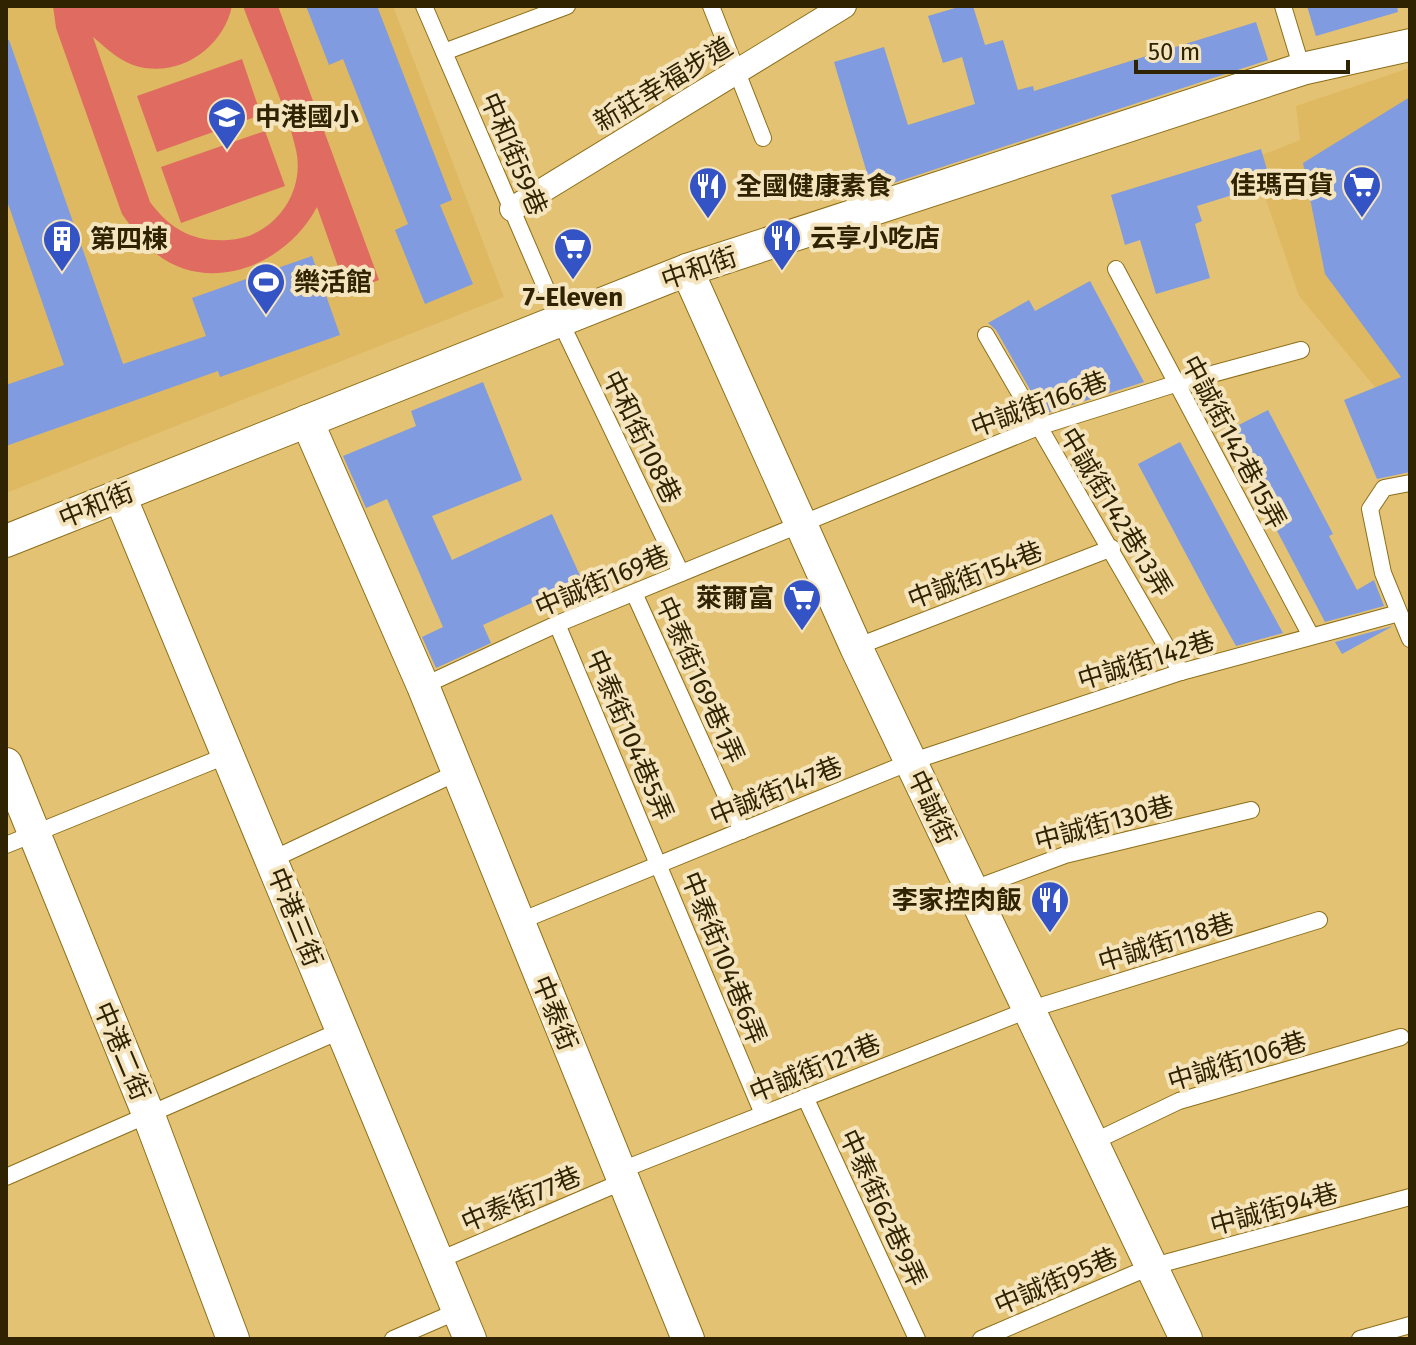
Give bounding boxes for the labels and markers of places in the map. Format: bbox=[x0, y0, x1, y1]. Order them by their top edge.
school or university icon: 中港國小 bbox=[206, 96, 248, 151]
place label: 中港國小 bbox=[255, 102, 359, 133]
supermarket icon: 佳瑪百貨 bbox=[1341, 164, 1383, 219]
restaurant icon: 全國健康素食 bbox=[687, 165, 729, 220]
place label: 佳瑪百貨 bbox=[1230, 170, 1334, 201]
place label: 全國健康素食 bbox=[736, 171, 892, 202]
restaurant icon: 云享小吃店 bbox=[761, 217, 803, 272]
building icon: 第四棟 bbox=[41, 218, 83, 273]
place label: 云享小吃店 bbox=[810, 223, 940, 254]
place label: 第四棟 bbox=[90, 224, 168, 255]
supermarket icon: 7-Eleven bbox=[552, 226, 594, 281]
sports icon: 樂活館 bbox=[245, 261, 287, 316]
place label: 樂活館 bbox=[294, 267, 372, 298]
place label: 7-Eleven bbox=[523, 282, 623, 313]
supermarket icon: 萊爾富 bbox=[781, 577, 823, 632]
place label: 萊爾富 bbox=[696, 583, 774, 614]
restaurant icon: 李家控肉飯 bbox=[1029, 879, 1071, 934]
place label: 李家控肉飯 bbox=[892, 885, 1022, 916]

